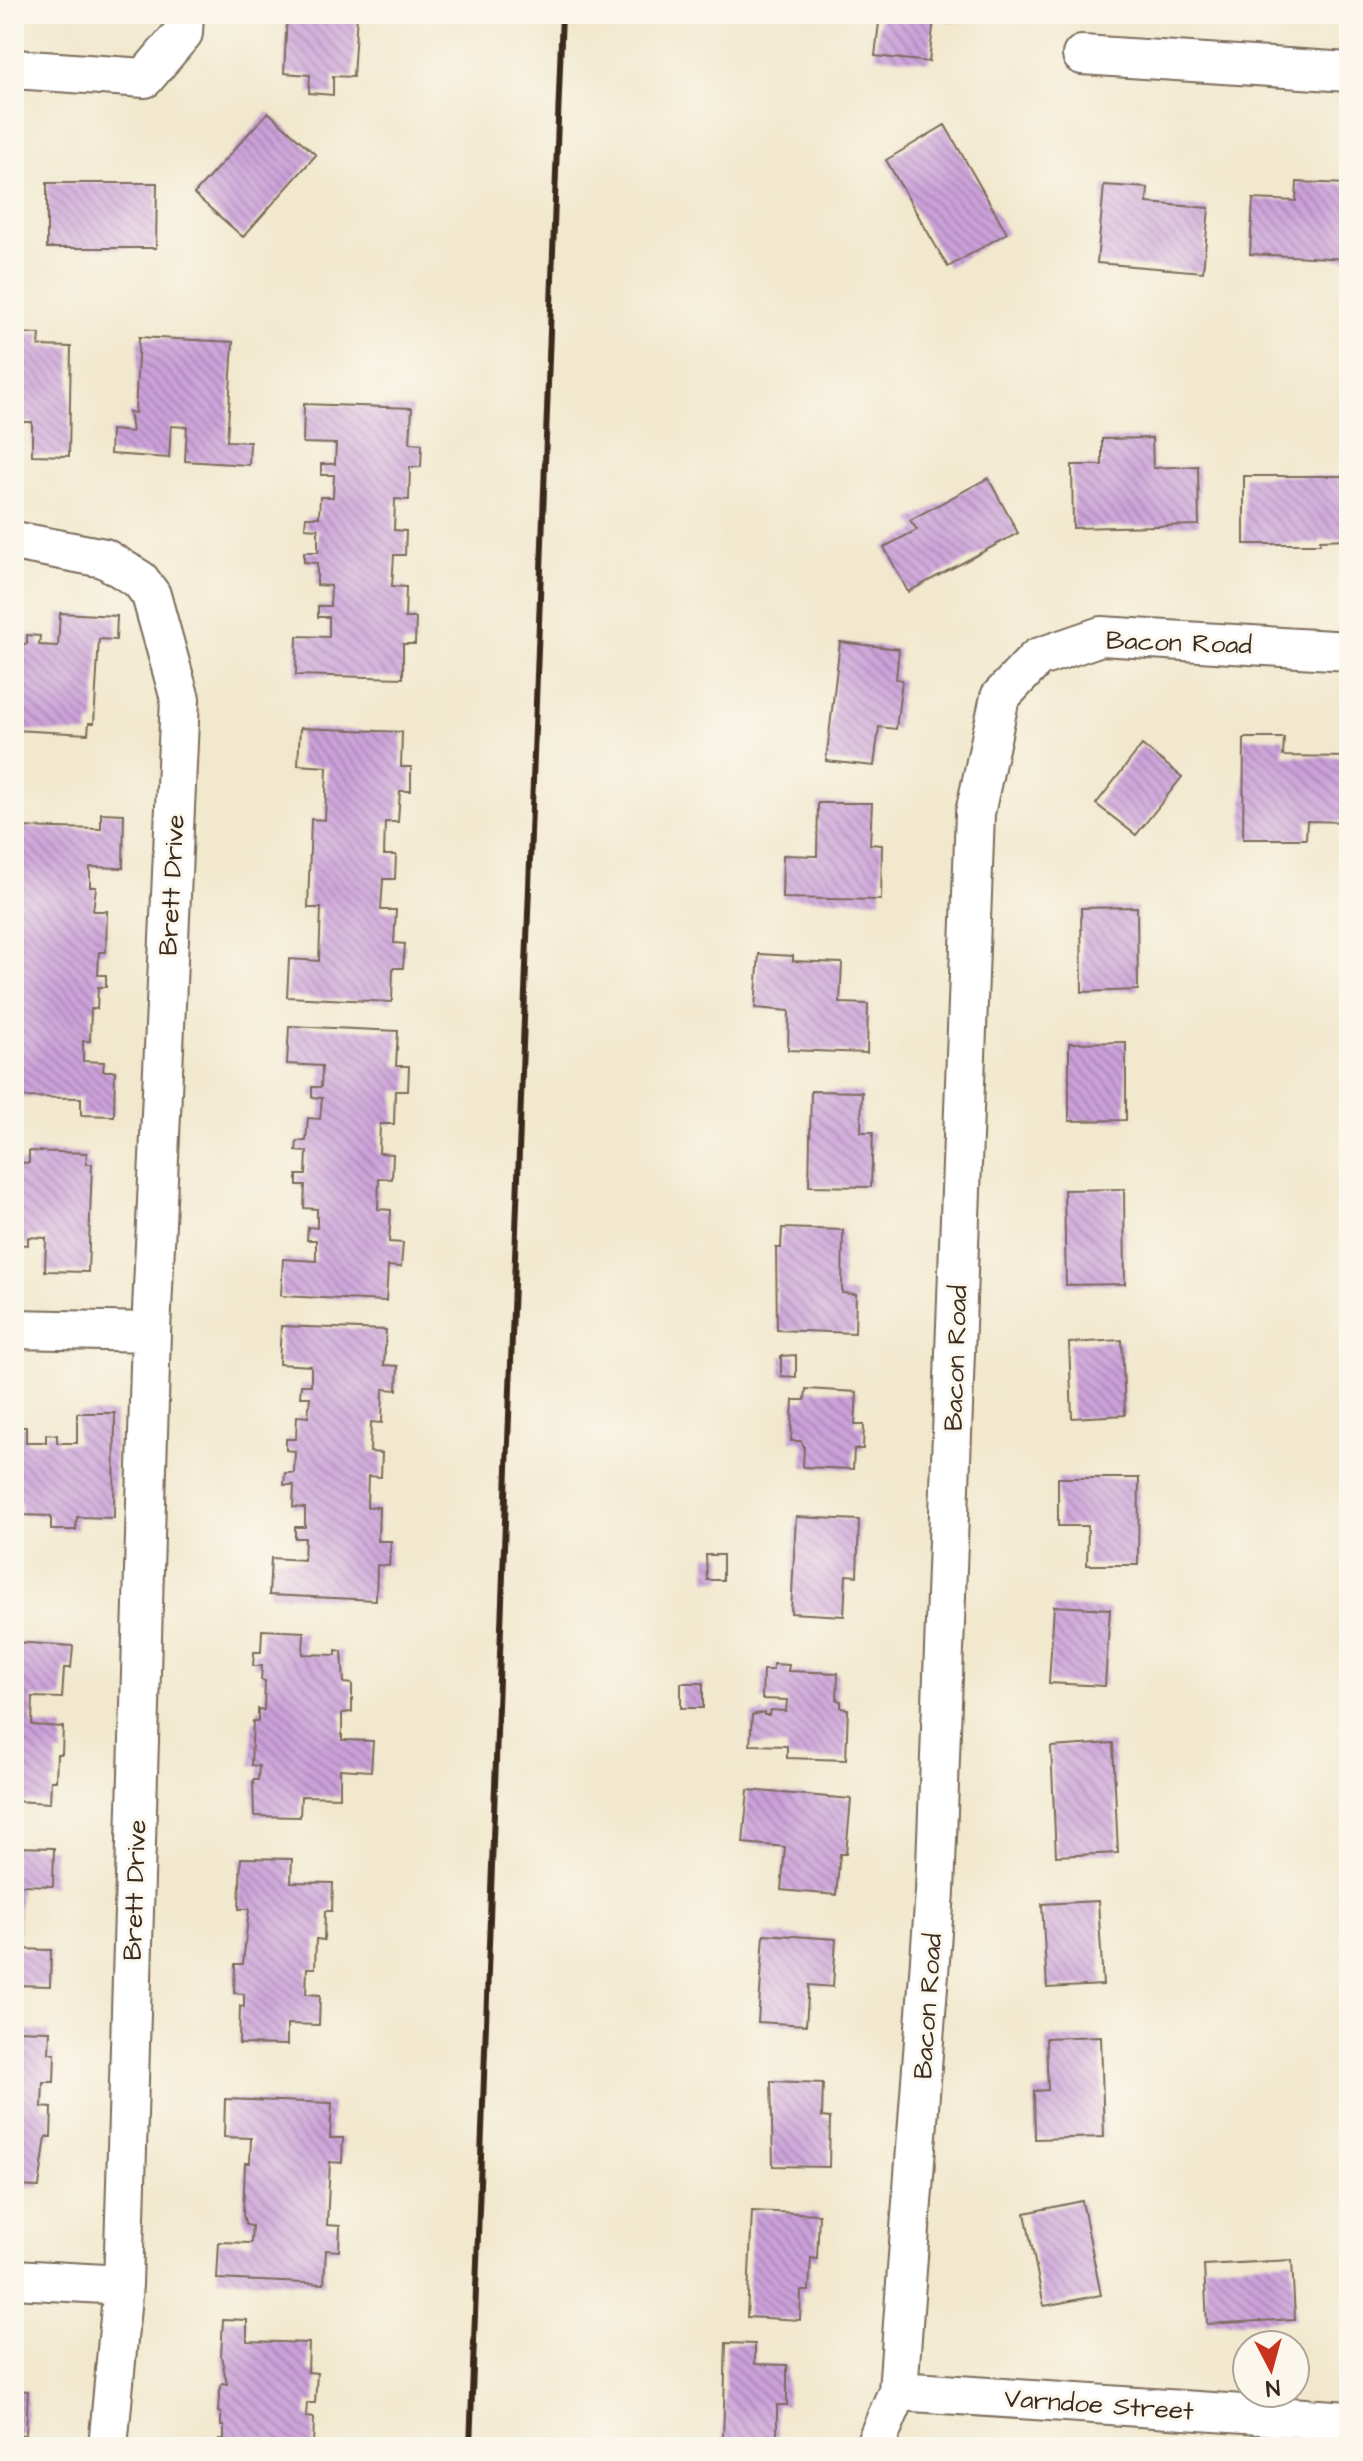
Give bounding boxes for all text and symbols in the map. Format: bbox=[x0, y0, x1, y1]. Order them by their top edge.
street label: Bacon Road bbox=[1105, 622, 1253, 664]
street label: Brett Drive bbox=[150, 814, 194, 956]
street label: Bacon Road bbox=[935, 1284, 977, 1432]
street label: Brett Drive bbox=[115, 1819, 155, 1961]
street label: Bacon Road bbox=[905, 1932, 951, 2080]
north arrow bbox=[1231, 2329, 1311, 2409]
text: N bbox=[1264, 2371, 1281, 2404]
street label: Varndoe Street bbox=[1003, 2380, 1195, 2430]

